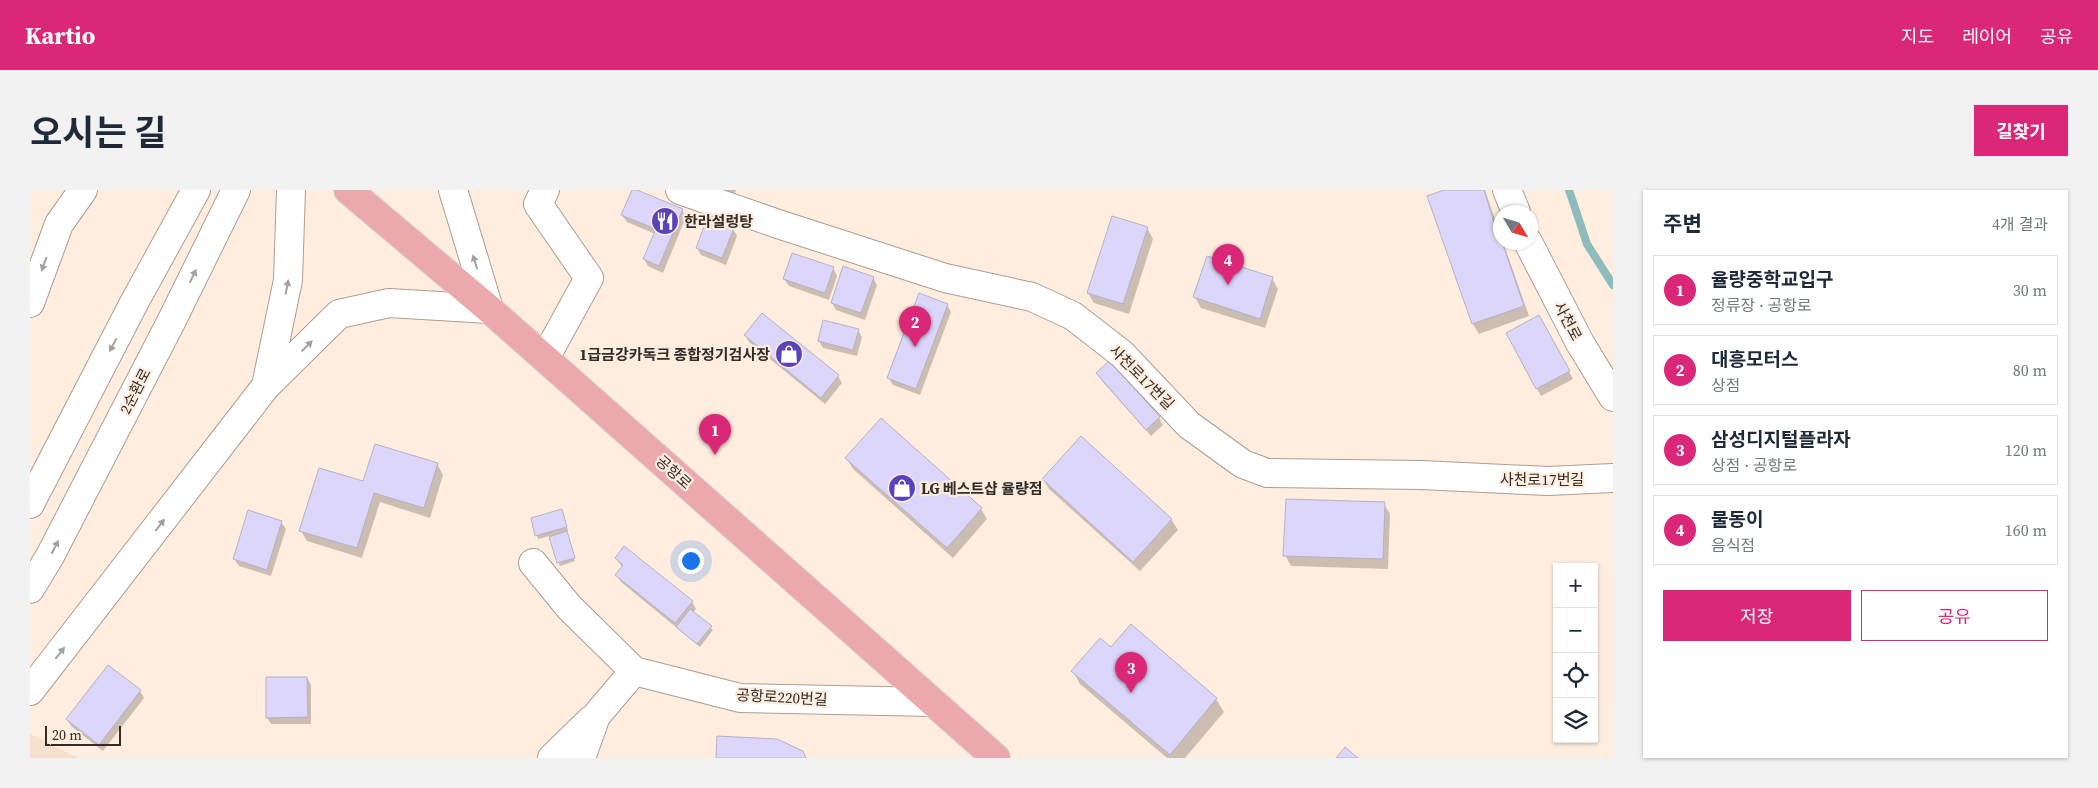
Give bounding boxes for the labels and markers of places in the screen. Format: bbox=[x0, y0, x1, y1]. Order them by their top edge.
restaurant icon: 한라설렁탕 bbox=[650, 206, 680, 236]
place label: 한라설렁탕 bbox=[684, 211, 753, 232]
pin: 4 bbox=[1212, 244, 1244, 285]
pin: 2 bbox=[899, 306, 931, 347]
shop icon: 1급금강카독크 종합정기검사장 bbox=[774, 339, 804, 369]
place label: 1급금강카독크 종합정기검사장 bbox=[579, 344, 770, 365]
pin: 1 bbox=[699, 414, 731, 455]
shop icon: LG 베스트샵 율량점 bbox=[887, 473, 917, 503]
place label: LG 베스트샵 율량점 bbox=[921, 478, 1043, 499]
pin: 3 bbox=[1115, 652, 1147, 693]

